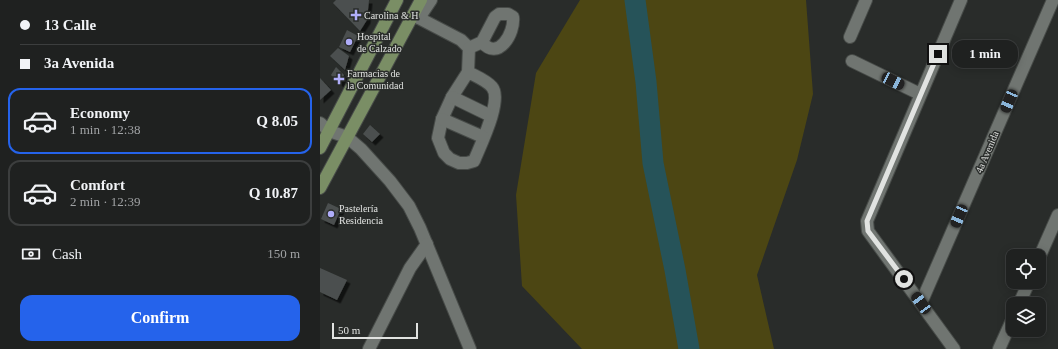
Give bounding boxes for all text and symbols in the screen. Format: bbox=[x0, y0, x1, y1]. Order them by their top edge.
marker: Carolina & H bbox=[351, 10, 361, 20]
place label: Carolina & H bbox=[364, 10, 418, 21]
text: 13 Calle bbox=[44, 17, 96, 33]
place label: Hospital de Calzado bbox=[357, 31, 402, 54]
marker: Hospital de Calzado bbox=[344, 37, 354, 47]
callout: 1 min bbox=[952, 40, 1018, 68]
route end bbox=[929, 45, 947, 63]
text: 1 min bbox=[969, 46, 1001, 61]
text: 3a Avenida bbox=[44, 55, 114, 71]
place label: Farmacias de la Comunidad bbox=[347, 68, 403, 91]
car bbox=[880, 70, 906, 92]
marker: Farmacias de la Comunidad bbox=[334, 74, 344, 84]
car bbox=[999, 88, 1019, 114]
icon: car bbox=[22, 103, 58, 139]
text: Economy bbox=[70, 105, 130, 121]
text: Q 8.05 bbox=[256, 113, 298, 129]
text: 1 min · 12:38 bbox=[70, 122, 140, 137]
street label: 4a Avenida bbox=[973, 129, 1001, 175]
icon: car bbox=[22, 175, 58, 211]
text: Comfort bbox=[70, 177, 125, 193]
text: Q 10.87 bbox=[249, 185, 298, 201]
text: 2 min · 12:39 bbox=[70, 194, 140, 209]
place label: Pastelería Residencia bbox=[339, 203, 383, 226]
car bbox=[949, 203, 969, 229]
marker: Pastelería Residencia bbox=[326, 209, 336, 219]
icon: cash bbox=[20, 243, 42, 265]
text: Cash bbox=[52, 246, 82, 262]
text: 150 m bbox=[267, 246, 300, 261]
map controls bbox=[1006, 249, 1046, 337]
button: locate bbox=[1006, 249, 1046, 289]
route start bbox=[895, 270, 913, 288]
car bbox=[909, 290, 933, 316]
button: Confirm bbox=[20, 295, 300, 341]
button: layers bbox=[1006, 297, 1046, 337]
scale bar bbox=[332, 321, 418, 340]
text: 50 m bbox=[338, 324, 360, 336]

